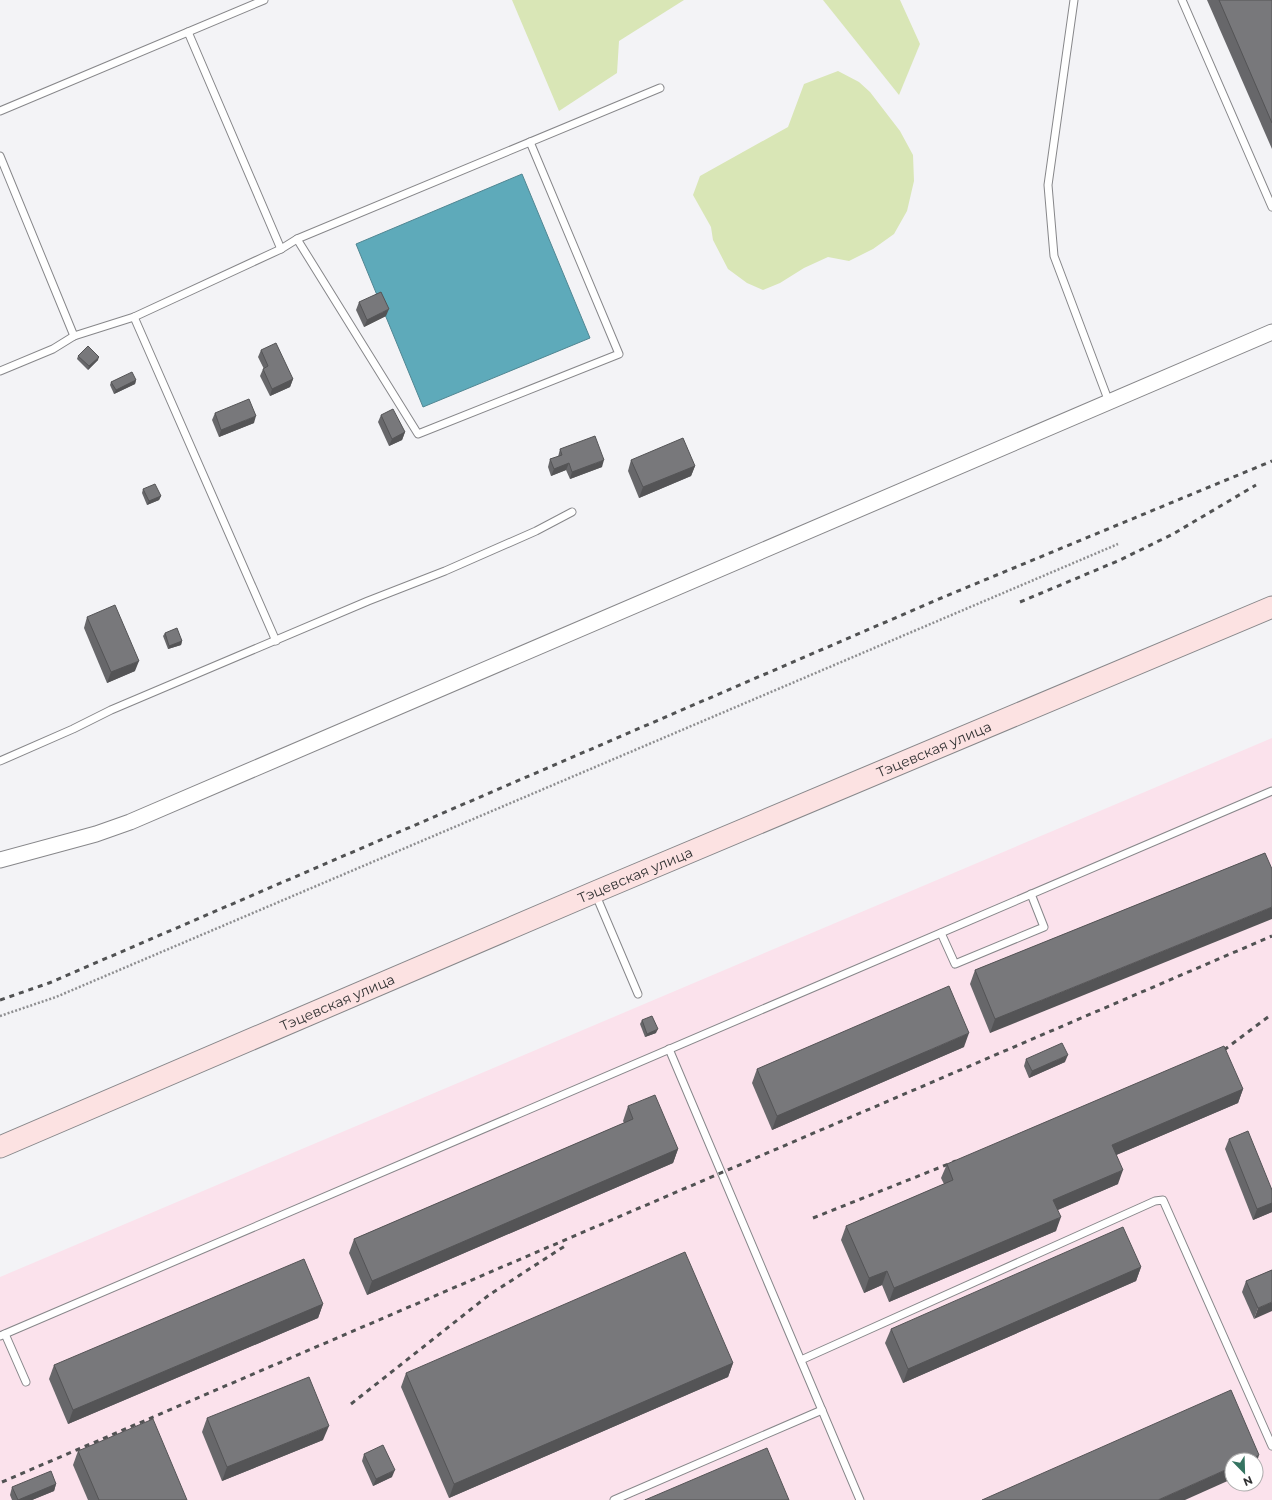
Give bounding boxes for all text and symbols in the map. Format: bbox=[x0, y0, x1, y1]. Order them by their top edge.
street label: Тэцевская улица bbox=[874, 717, 994, 781]
street label: Тэцевская улица bbox=[575, 843, 695, 907]
street label: Тэцевская улица bbox=[277, 970, 397, 1035]
north arrow bbox=[1224, 1452, 1264, 1492]
text: N bbox=[1241, 1473, 1255, 1489]

